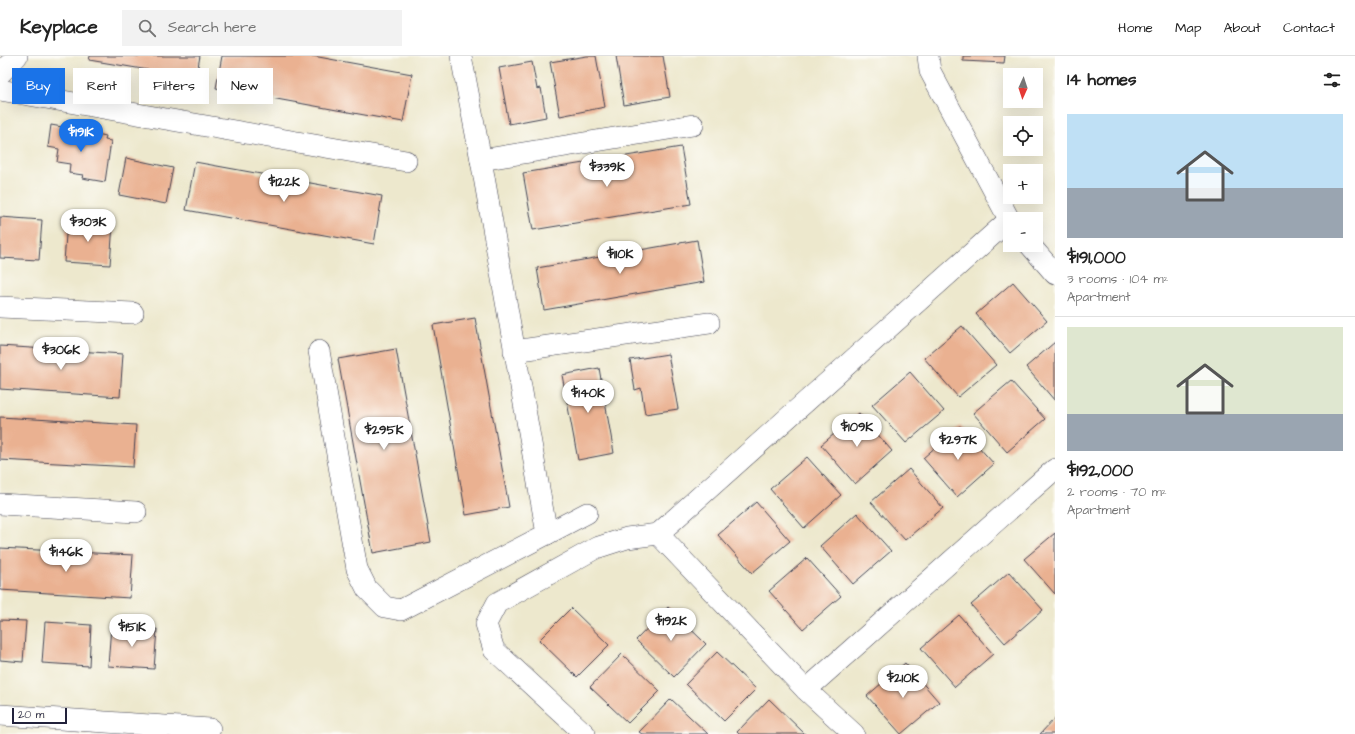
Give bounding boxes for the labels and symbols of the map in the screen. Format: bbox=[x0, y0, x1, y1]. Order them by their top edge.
north arrow bbox=[1003, 68, 1043, 108]
pin: $191K bbox=[53, 119, 109, 153]
pin: $339K bbox=[579, 154, 635, 188]
pin: $122K bbox=[256, 169, 312, 203]
pin: $303K bbox=[60, 209, 116, 243]
pin: $110K bbox=[592, 241, 648, 275]
pin: $306K bbox=[33, 337, 89, 371]
pin: $140K bbox=[560, 380, 616, 414]
pin: $109K bbox=[829, 414, 885, 448]
pin: $295K bbox=[356, 417, 412, 451]
pin: $297K bbox=[930, 427, 986, 461]
pin: $146K bbox=[38, 539, 94, 573]
pin: $192K bbox=[643, 608, 699, 642]
pin: $151K bbox=[104, 614, 160, 648]
pin: $210K bbox=[875, 665, 931, 699]
scale bar bbox=[12, 706, 67, 725]

